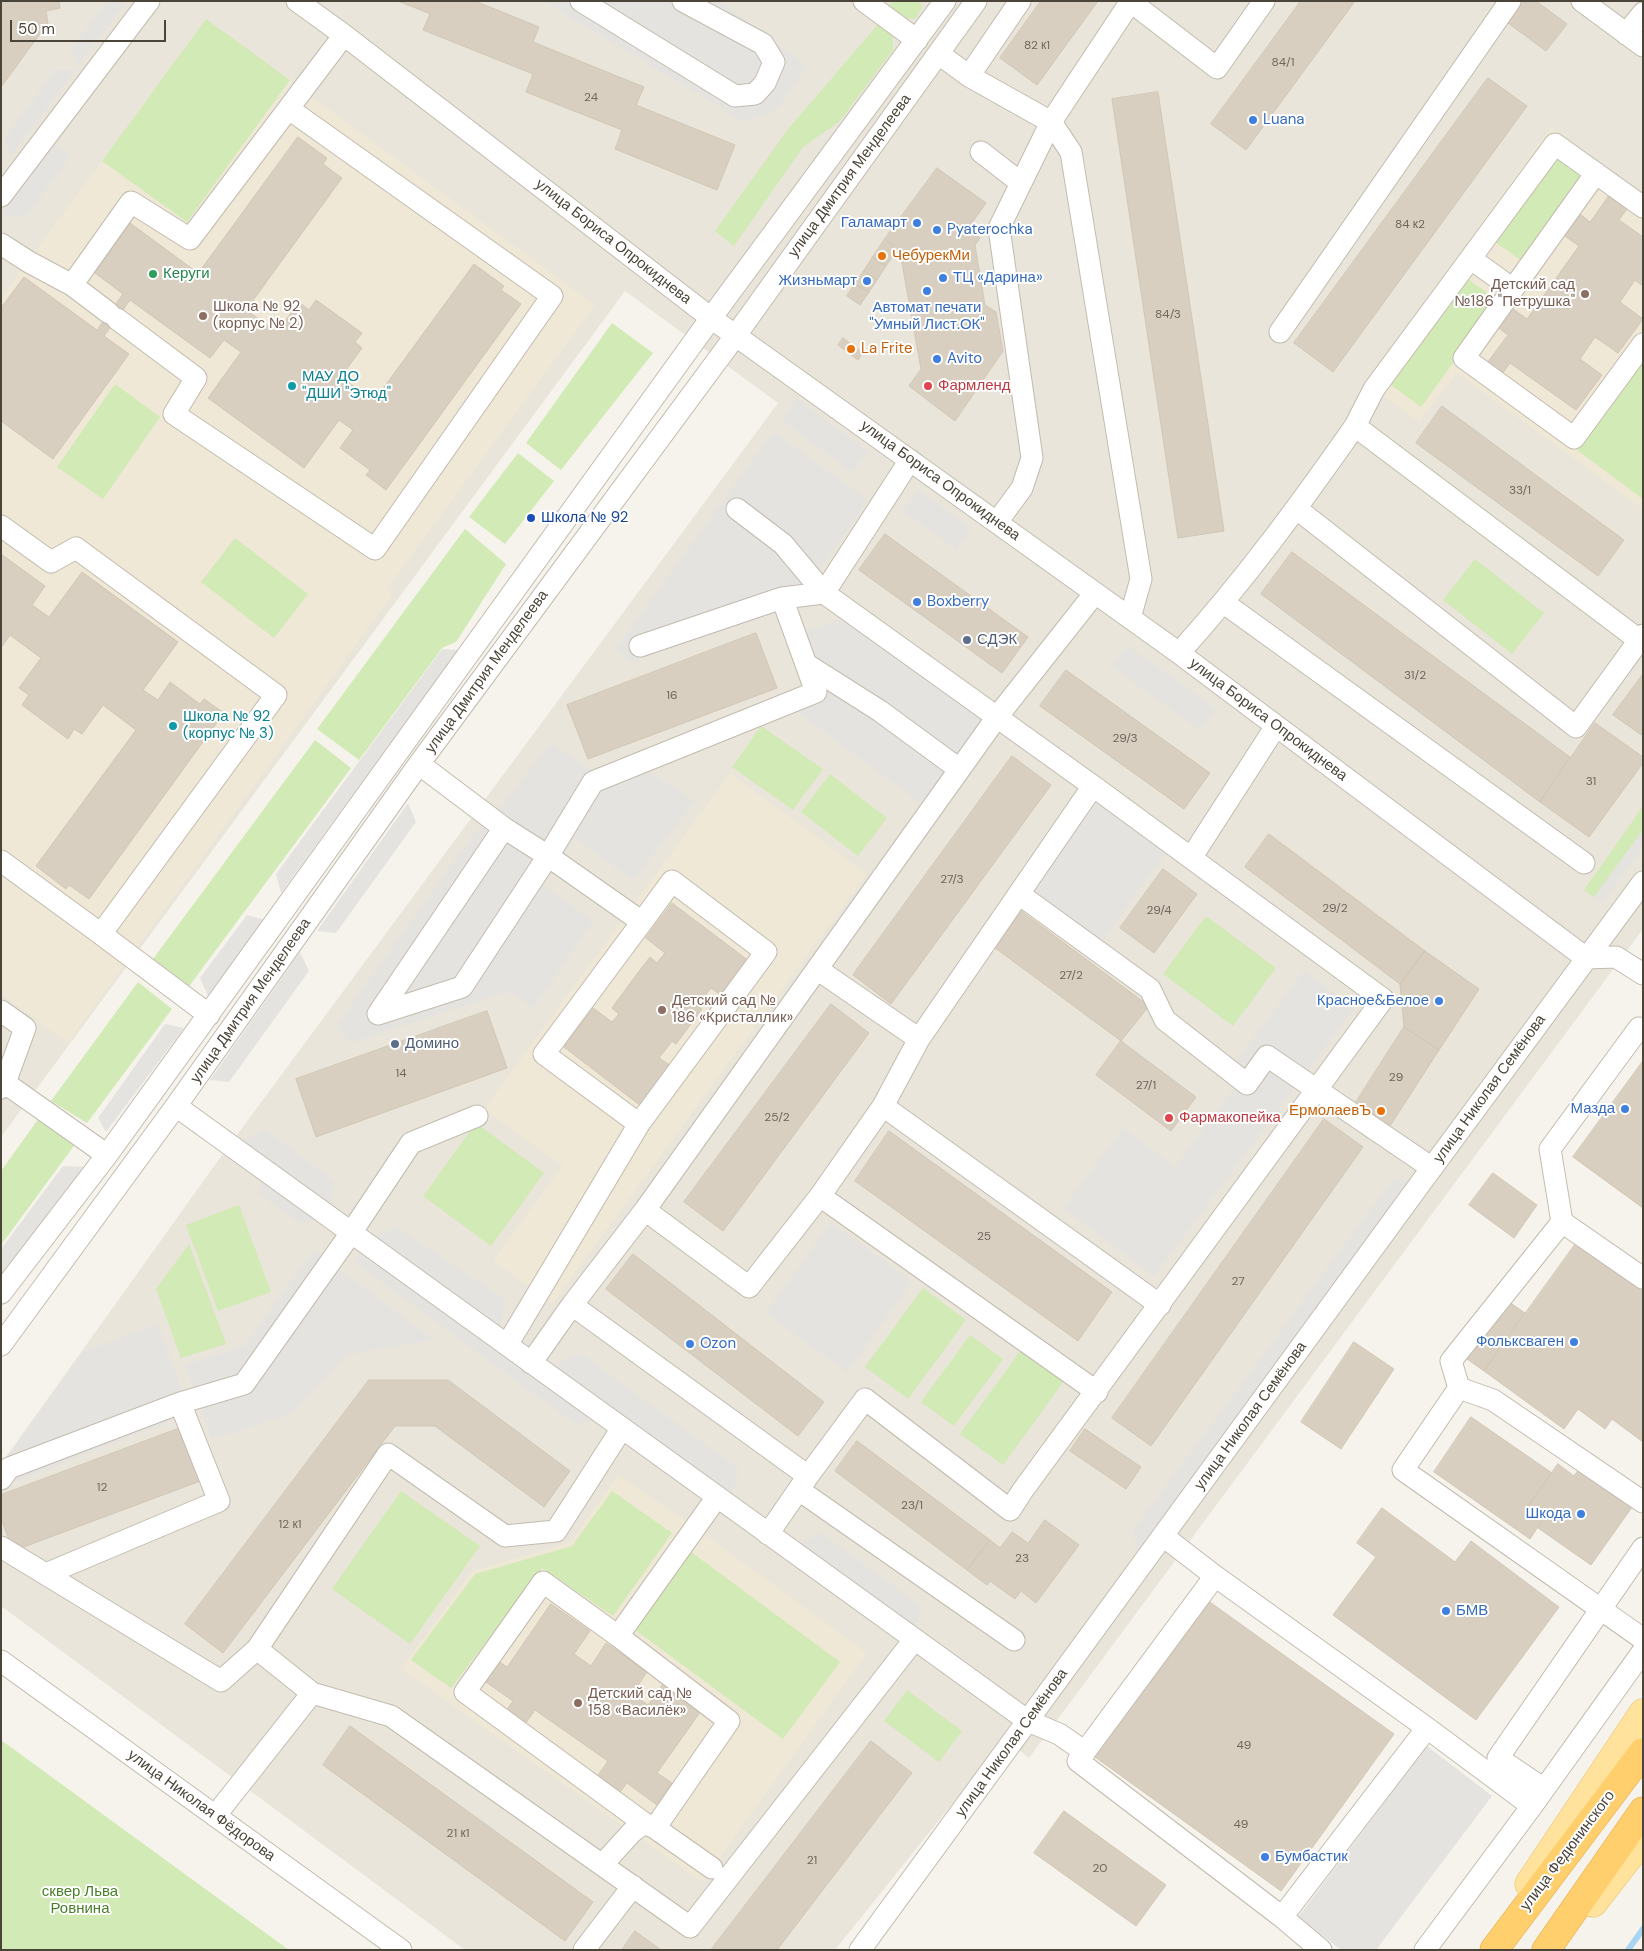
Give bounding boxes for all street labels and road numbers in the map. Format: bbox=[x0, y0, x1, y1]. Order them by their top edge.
street label: улица Дмитрия Менделеева bbox=[785, 91, 915, 261]
street label: улица Бориса Опрокиднева bbox=[531, 176, 695, 308]
street label: улица Бориса Опрокиднева bbox=[857, 417, 1023, 545]
street label: улица Дмитрия Менделеева bbox=[422, 587, 552, 757]
street label: улица Бориса Опрокиднева bbox=[1186, 655, 1350, 785]
street label: улица Дмитрия Менделеева bbox=[187, 915, 315, 1087]
street label: улица Николая Семёнова bbox=[1430, 1011, 1550, 1167]
street label: улица Николая Семёнова bbox=[1191, 1338, 1311, 1494]
street label: улица Николая Семёнова bbox=[952, 1665, 1072, 1821]
street label: улица Николая Фёдорова bbox=[124, 1746, 278, 1866]
street label: улица Федюнинского bbox=[1517, 1787, 1619, 1915]

